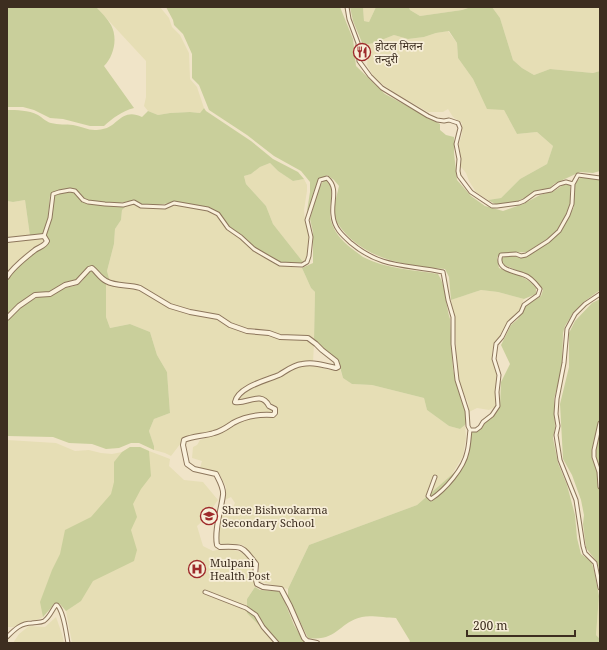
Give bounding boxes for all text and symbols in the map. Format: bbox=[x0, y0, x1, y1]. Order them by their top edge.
place label: होटल मिलन तन्दुरी bbox=[375, 38, 423, 67]
restaurant icon: होटल मिलन तन्दुरी bbox=[352, 42, 372, 62]
place label: Shree Bishwokarma Secondary School bbox=[222, 502, 328, 530]
school or university icon: Shree Bishwokarma Secondary School bbox=[199, 506, 219, 526]
place label: Mulpani Health Post bbox=[210, 555, 270, 583]
hospital icon: Mulpani Health Post bbox=[187, 559, 207, 579]
scale bar bbox=[467, 612, 575, 638]
text: 200 m bbox=[473, 617, 508, 634]

